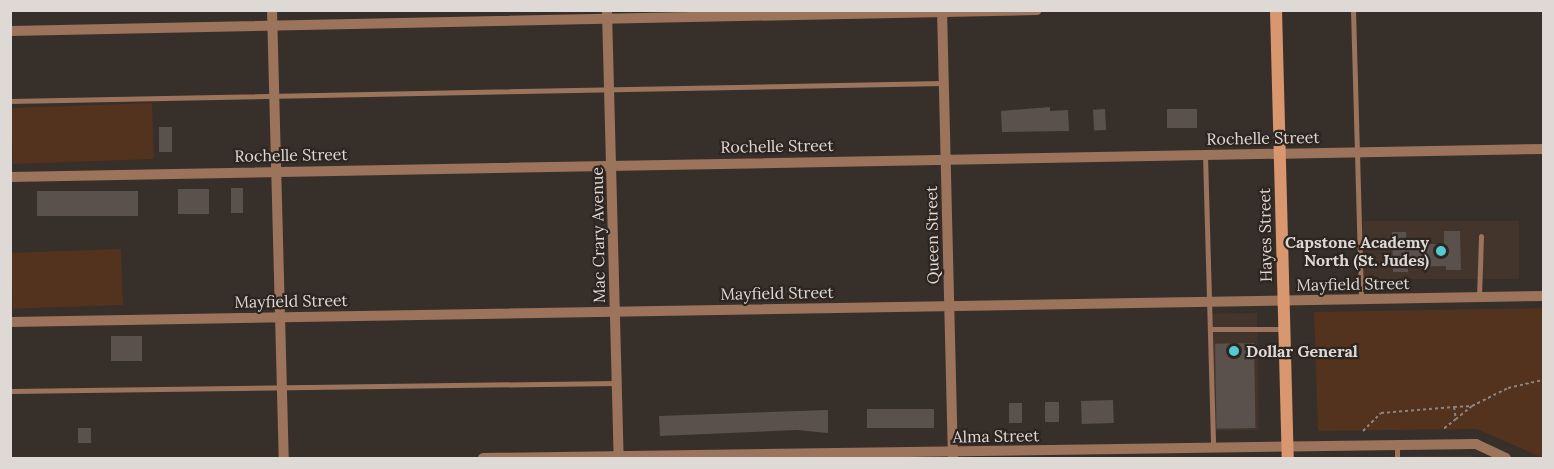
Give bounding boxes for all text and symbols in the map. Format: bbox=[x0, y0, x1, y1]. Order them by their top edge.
street label: Rochelle Street bbox=[1206, 127, 1320, 149]
street label: Rochelle Street bbox=[720, 135, 834, 157]
street label: Rochelle Street bbox=[234, 144, 348, 166]
street label: Mac Crary Avenue bbox=[587, 167, 609, 303]
street label: Queen Street bbox=[922, 185, 942, 285]
street label: Hayes Street bbox=[1255, 188, 1275, 282]
place label: Capstone Academy North (St. Judes) bbox=[1285, 232, 1429, 270]
marker: Capstone Academy North (St. Judes) bbox=[1434, 244, 1448, 258]
street label: Mayfield Street bbox=[1296, 273, 1410, 295]
street label: Mayfield Street bbox=[720, 282, 834, 304]
street label: Mayfield Street bbox=[234, 290, 348, 312]
place label: Dollar General bbox=[1246, 341, 1358, 361]
marker: Dollar General bbox=[1227, 344, 1241, 358]
street label: Alma Street bbox=[953, 426, 1039, 446]

